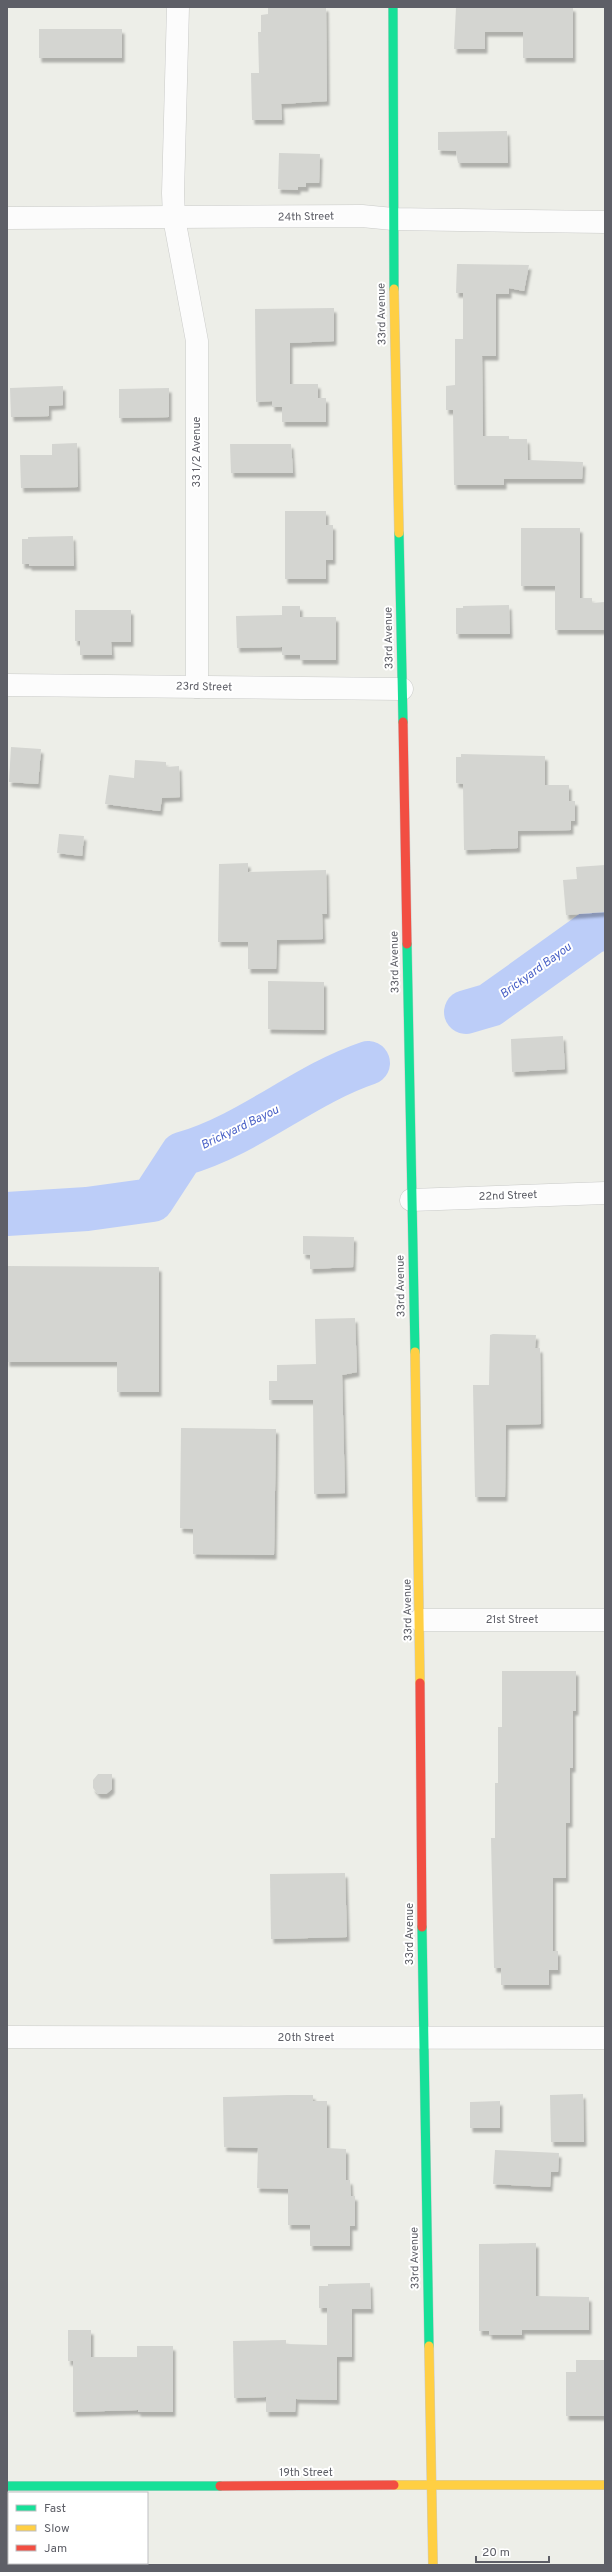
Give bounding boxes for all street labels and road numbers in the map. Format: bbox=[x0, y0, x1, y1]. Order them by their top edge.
street label: 24th Street bbox=[278, 210, 334, 224]
street label: 33rd Avenue bbox=[374, 283, 390, 345]
street label: 33 1/2 Avenue bbox=[190, 416, 204, 487]
street label: 33rd Avenue bbox=[381, 607, 397, 669]
street label: 23rd Street bbox=[176, 680, 232, 694]
street label: 33rd Avenue bbox=[387, 931, 403, 993]
street label: 22nd Street bbox=[478, 1188, 538, 1204]
street label: 33rd Avenue bbox=[393, 1255, 409, 1317]
street label: 33rd Avenue bbox=[400, 1579, 416, 1641]
street label: 21st Street bbox=[486, 1613, 538, 1627]
street label: 33rd Avenue bbox=[403, 1903, 417, 1965]
street label: 20th Street bbox=[278, 2031, 334, 2045]
street label: 33rd Avenue bbox=[407, 2227, 423, 2289]
street label: 19th Street bbox=[279, 2466, 333, 2480]

